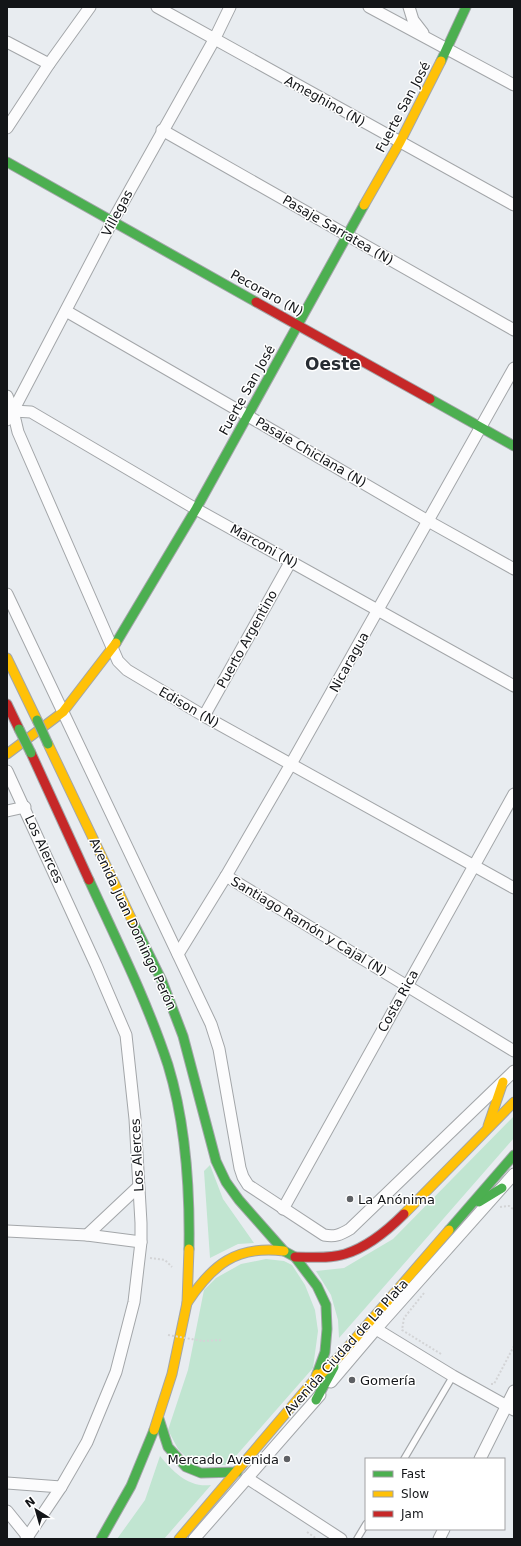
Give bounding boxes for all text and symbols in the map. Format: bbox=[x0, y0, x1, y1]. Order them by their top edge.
street label: Fuerte San José bbox=[373, 59, 433, 155]
street label: Ameghino (N) bbox=[282, 73, 368, 129]
street label: Villegas bbox=[99, 187, 136, 239]
street label: Pasaje Sarratea (N) bbox=[280, 192, 396, 268]
street label: Pecoraro (N) bbox=[228, 267, 306, 319]
street label: Fuerte San José bbox=[216, 342, 278, 438]
district label: Oeste bbox=[305, 354, 361, 374]
street label: Pasaje Chiclana (N) bbox=[253, 414, 369, 490]
street label: Marconi (N) bbox=[227, 521, 301, 571]
street label: Puerto Argentino bbox=[214, 587, 280, 691]
street label: Nicaragua bbox=[326, 629, 372, 695]
street label: Edison (N) bbox=[156, 684, 222, 730]
street label: Los Alerces bbox=[22, 813, 66, 886]
street label: Avenida Juan Domingo Perón bbox=[86, 836, 180, 1012]
street label: Santiago Ramón y Cajal (N) bbox=[228, 873, 390, 979]
street label: Costa Rica bbox=[375, 967, 421, 1035]
street label: Los Alerces bbox=[128, 1118, 146, 1192]
place label: La Anónima bbox=[358, 1192, 435, 1207]
marker: La Anónima bbox=[345, 1194, 355, 1204]
street label: Avenida Ciudad de La Plata bbox=[281, 1276, 411, 1418]
place label: Gomería bbox=[360, 1373, 416, 1388]
marker: Gomería bbox=[347, 1375, 357, 1385]
place label: Mercado Avenida bbox=[167, 1452, 279, 1467]
marker: Mercado Avenida bbox=[282, 1454, 292, 1464]
legend bbox=[365, 1458, 505, 1530]
text: Fast bbox=[401, 1467, 425, 1481]
text: Slow bbox=[401, 1487, 429, 1501]
north arrow bbox=[16, 1490, 56, 1530]
text: N bbox=[23, 1494, 38, 1510]
text: Jam bbox=[400, 1507, 424, 1521]

